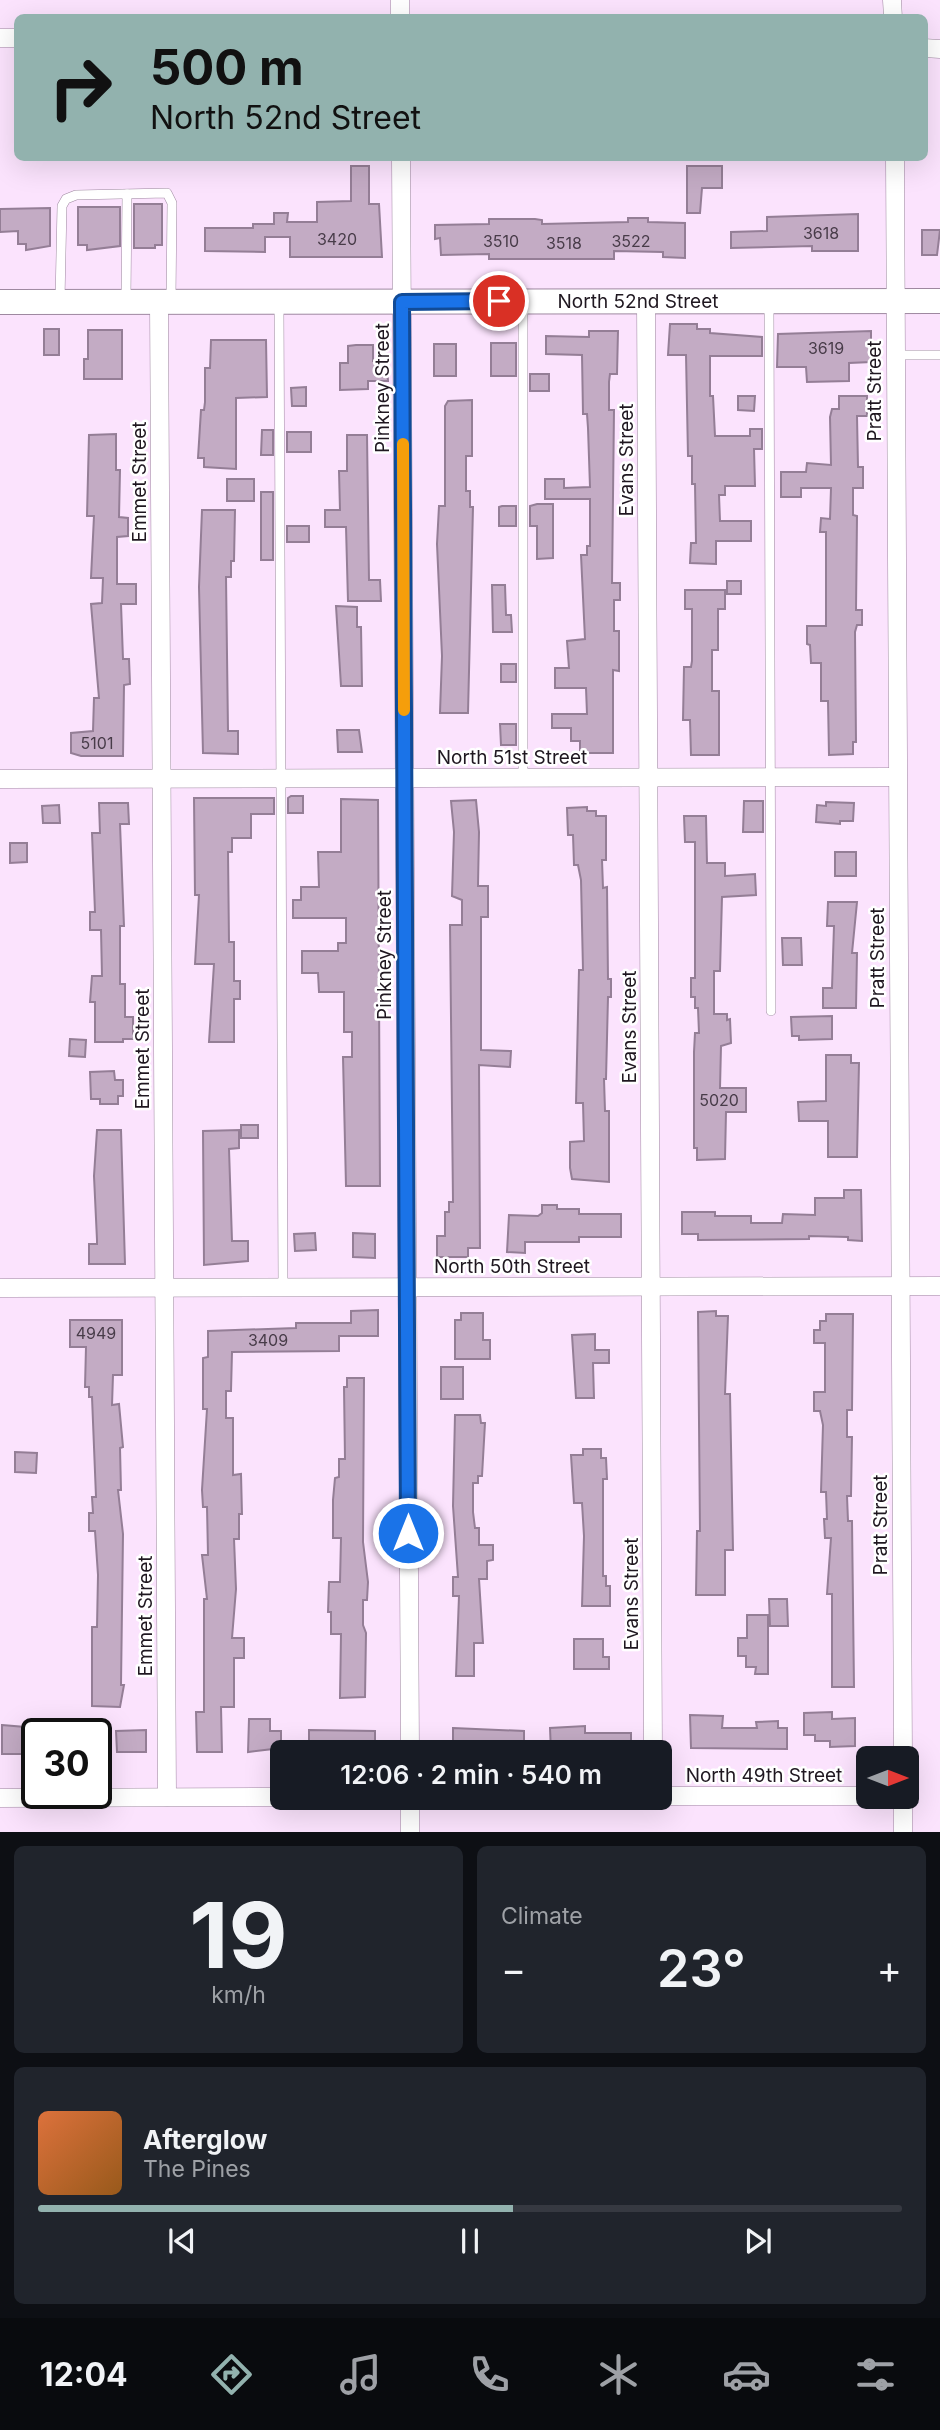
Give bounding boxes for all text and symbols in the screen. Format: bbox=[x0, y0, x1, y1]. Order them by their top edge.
text: 500 m bbox=[150, 38, 304, 97]
icon: right bbox=[35, 42, 126, 133]
text: North 52nd Street bbox=[150, 98, 421, 137]
house number: 3618 bbox=[803, 223, 839, 243]
house number: 3420 bbox=[317, 229, 357, 249]
house number: 3510 bbox=[483, 231, 519, 251]
house number: 3522 bbox=[611, 231, 651, 251]
house number: 3518 bbox=[546, 233, 582, 253]
pin bbox=[469, 271, 529, 331]
icon: arrive bbox=[480, 282, 518, 320]
street label: North 52nd Street bbox=[558, 290, 718, 313]
street label: Pinkney Street bbox=[371, 323, 394, 453]
house number: 3619 bbox=[808, 338, 844, 358]
street label: Pratt Street bbox=[863, 341, 886, 441]
street label: Evans Street bbox=[615, 404, 638, 516]
street label: Emmet Street bbox=[128, 422, 151, 542]
house number: 5101 bbox=[81, 733, 113, 753]
street label: North 51st Street bbox=[437, 746, 587, 769]
street label: Pinkney Street bbox=[373, 890, 396, 1020]
street label: Pratt Street bbox=[866, 908, 889, 1008]
street label: Evans Street bbox=[618, 971, 641, 1083]
street label: Emmet Street bbox=[131, 989, 154, 1109]
house number: 5020 bbox=[699, 1090, 739, 1110]
street label: North 50th Street bbox=[434, 1255, 590, 1278]
house number: 4949 bbox=[76, 1323, 116, 1343]
house number: 3409 bbox=[248, 1330, 288, 1350]
street label: Pratt Street bbox=[869, 1475, 892, 1575]
position arrow bbox=[371, 1496, 445, 1570]
street label: Evans Street bbox=[620, 1538, 643, 1650]
street label: Emmet Street bbox=[134, 1556, 157, 1676]
speed limit sign: 30 bbox=[21, 1718, 112, 1809]
north arrow bbox=[856, 1746, 919, 1810]
map controls bbox=[856, 1746, 919, 1809]
text: 12:06 · 2 min · 540 m bbox=[340, 1759, 602, 1790]
street label: North 49th Street bbox=[686, 1764, 842, 1787]
text: 19 bbox=[189, 1880, 288, 1990]
text: Climate bbox=[501, 1902, 583, 1930]
text: 23° bbox=[657, 1937, 746, 2000]
text: − bbox=[501, 1946, 526, 1992]
text: + bbox=[877, 1946, 902, 1992]
text: km/h bbox=[211, 1981, 266, 2009]
text: Afterglow bbox=[143, 2124, 267, 2155]
text: The Pines bbox=[143, 2155, 251, 2183]
icon: previous bbox=[163, 2222, 201, 2260]
icon: pause bbox=[451, 2222, 489, 2260]
icon: next bbox=[739, 2222, 777, 2260]
icon: directions bbox=[207, 2350, 256, 2399]
icon: music bbox=[336, 2350, 385, 2399]
icon: phone bbox=[465, 2350, 514, 2399]
icon: climate bbox=[594, 2350, 643, 2399]
icon: car bbox=[722, 2350, 771, 2399]
icon: filters bbox=[851, 2350, 900, 2399]
text: 12:04 bbox=[40, 2355, 128, 2394]

